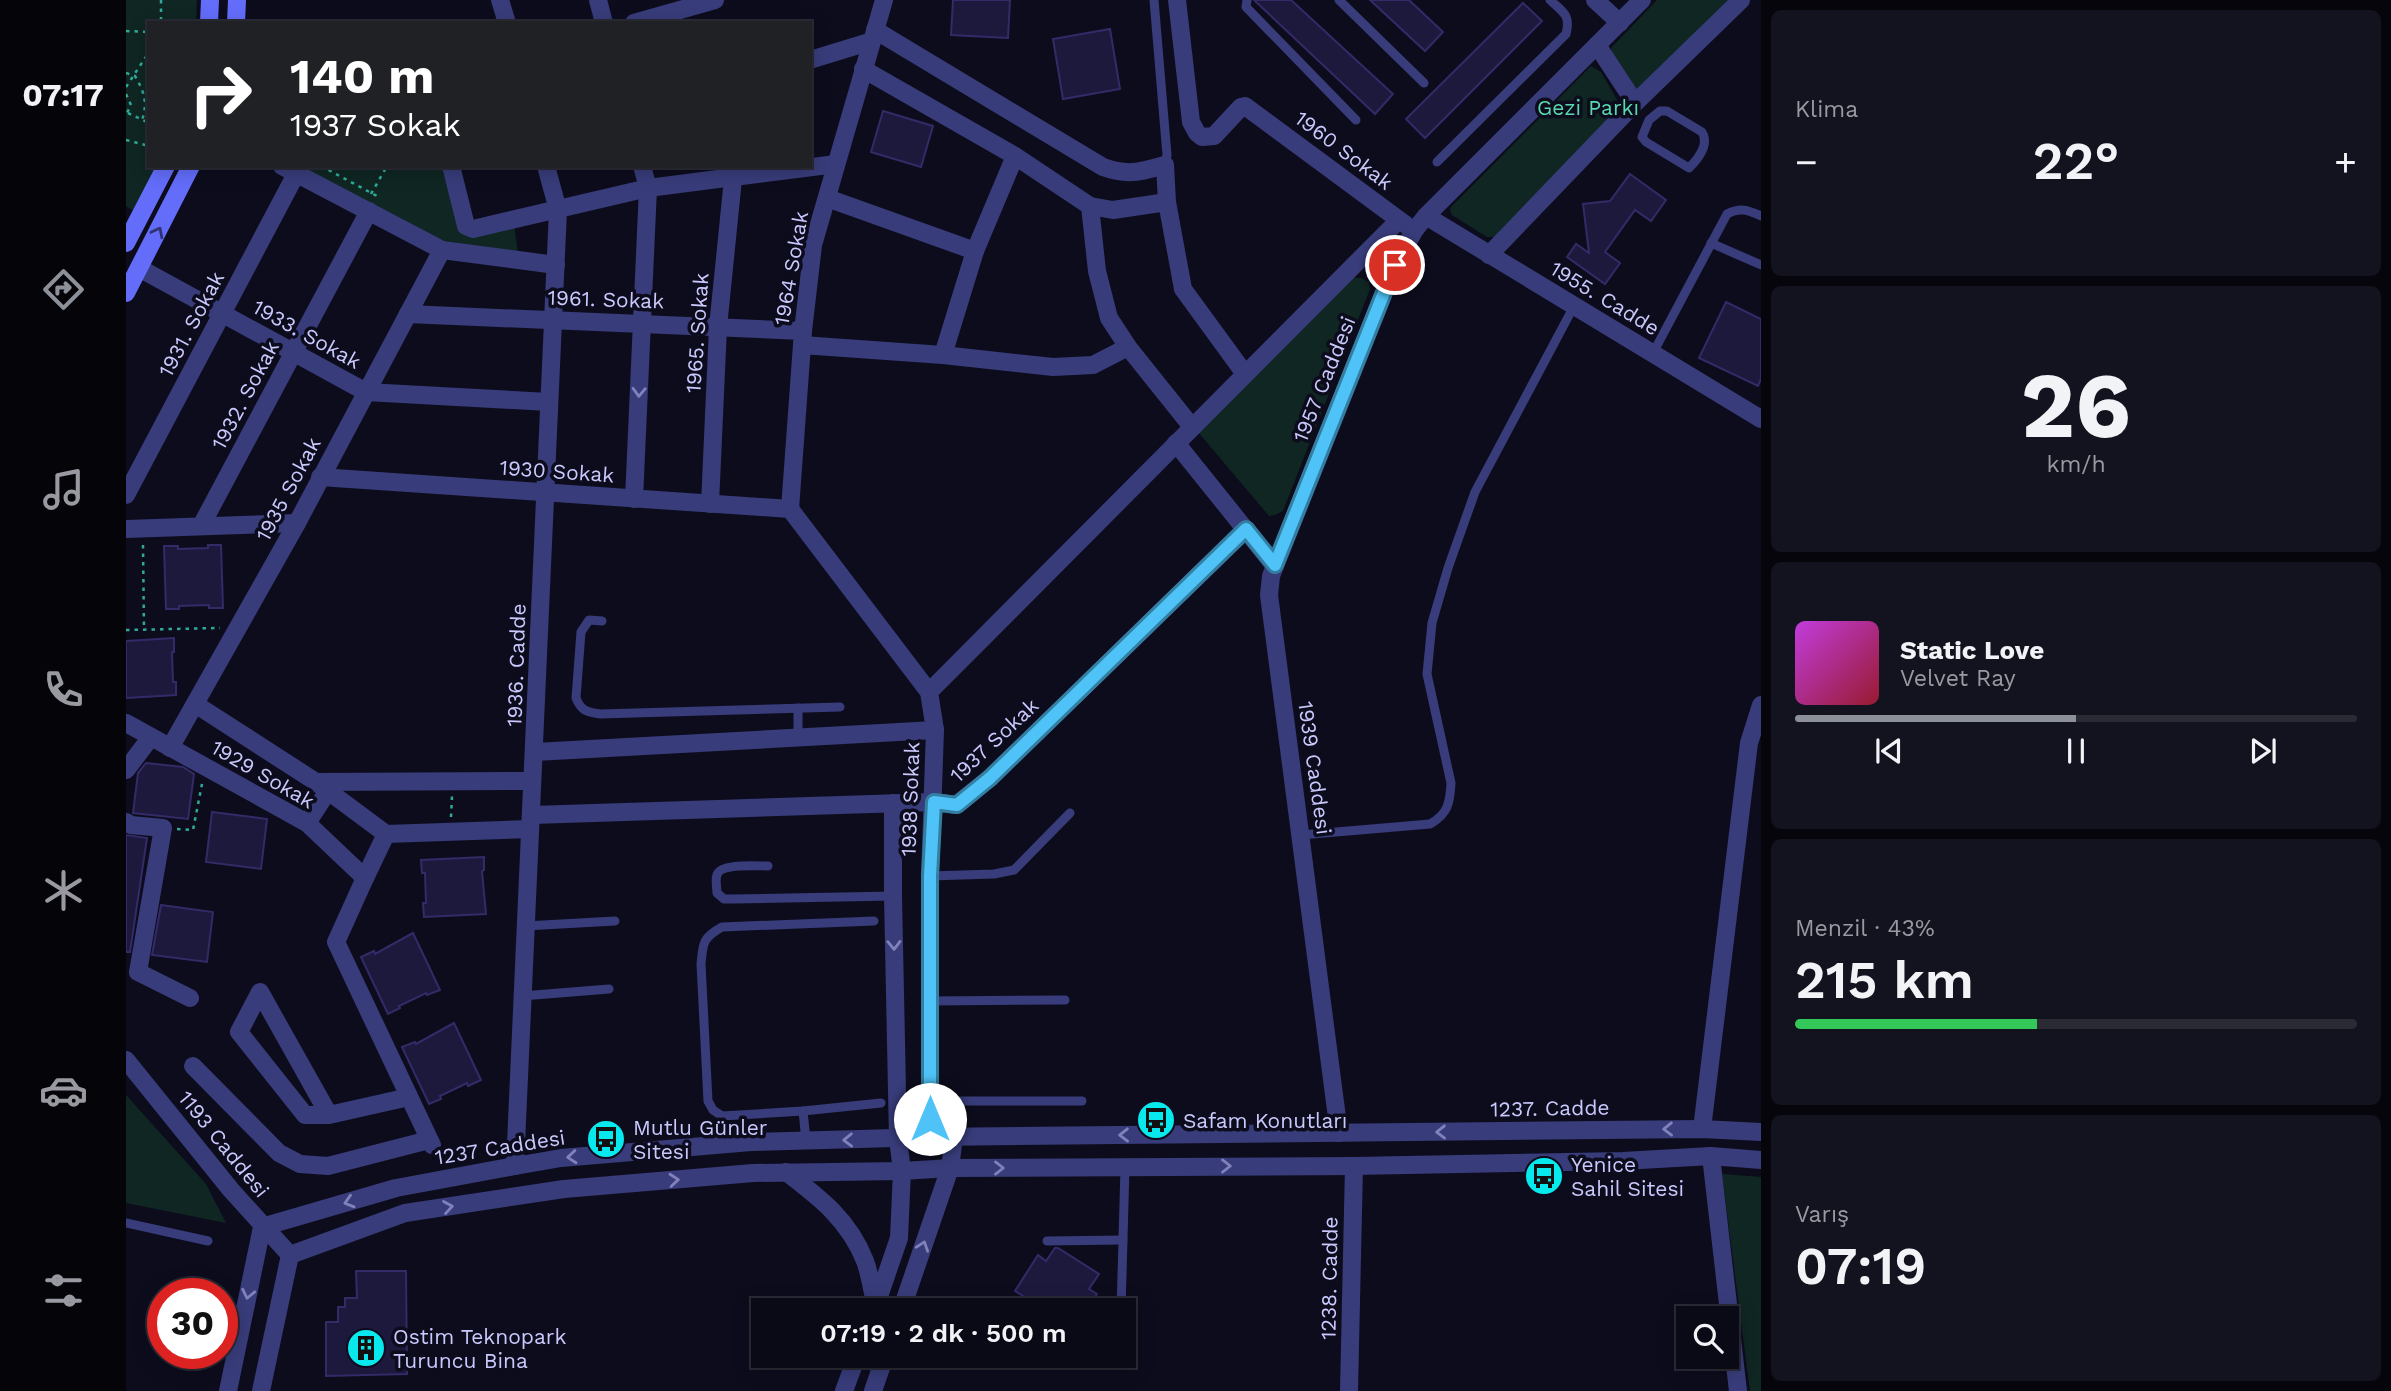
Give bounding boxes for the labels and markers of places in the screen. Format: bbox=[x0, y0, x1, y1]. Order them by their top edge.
pin bbox=[1365, 235, 1425, 295]
bus stop icon: Safam Konutları bbox=[1135, 1099, 1177, 1141]
place label: Safam Konutları bbox=[1183, 1108, 1347, 1133]
place label: Mutlu Günler Sitesi bbox=[633, 1115, 768, 1164]
bus stop icon: Mutlu Günler Sitesi bbox=[585, 1118, 627, 1160]
place label: Yenice Sahil Sitesi bbox=[1571, 1152, 1684, 1201]
bus stop icon: Yenice Sahil Sitesi bbox=[1523, 1155, 1565, 1197]
place label: Ostim Teknopark Turuncu Bina bbox=[393, 1324, 566, 1373]
building icon: Ostim Teknopark Turuncu Bina bbox=[345, 1327, 387, 1369]

